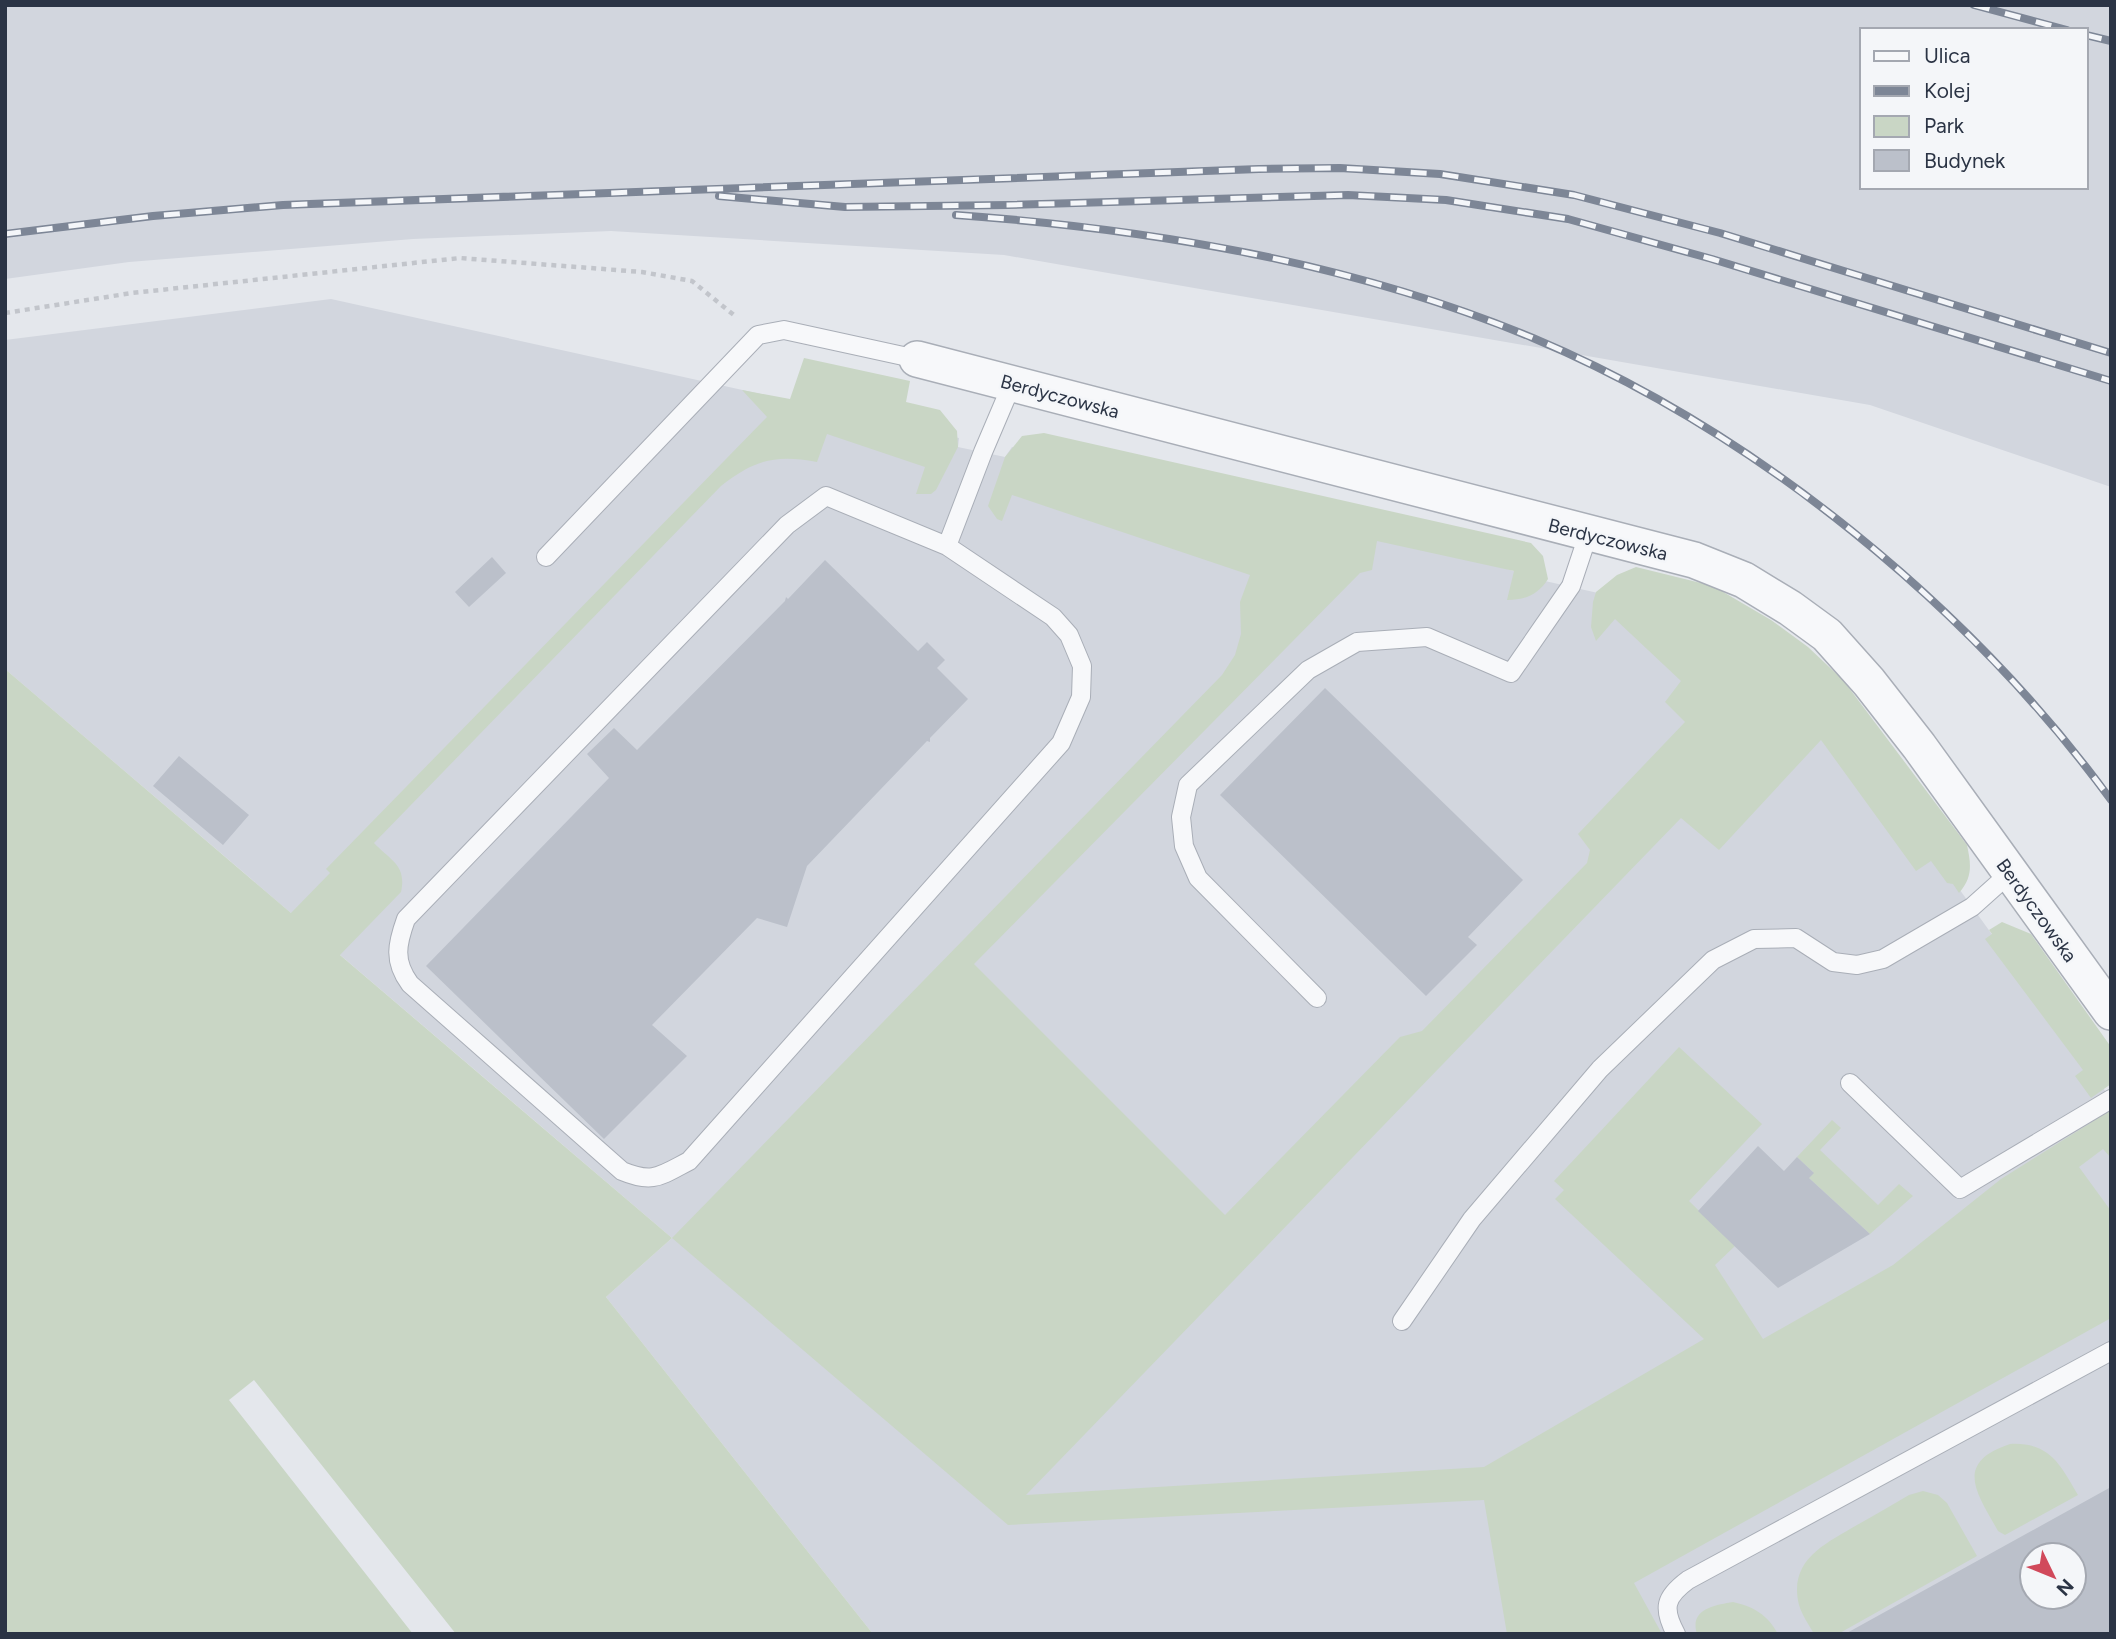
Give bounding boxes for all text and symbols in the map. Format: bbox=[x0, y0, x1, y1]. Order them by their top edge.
legend bbox=[1860, 28, 2088, 189]
text: Ulica bbox=[1924, 43, 1970, 68]
text: Kolej bbox=[1924, 78, 1971, 103]
text: Park bbox=[1924, 113, 1965, 138]
text: Budynek bbox=[1924, 148, 2006, 173]
street label: Berdyczowska bbox=[998, 370, 1122, 423]
street label: Berdyczowska bbox=[1546, 514, 1670, 565]
street label: Berdyczowska bbox=[1991, 854, 2082, 966]
north arrow bbox=[2018, 1541, 2088, 1611]
text: N bbox=[2052, 1574, 2078, 1600]

